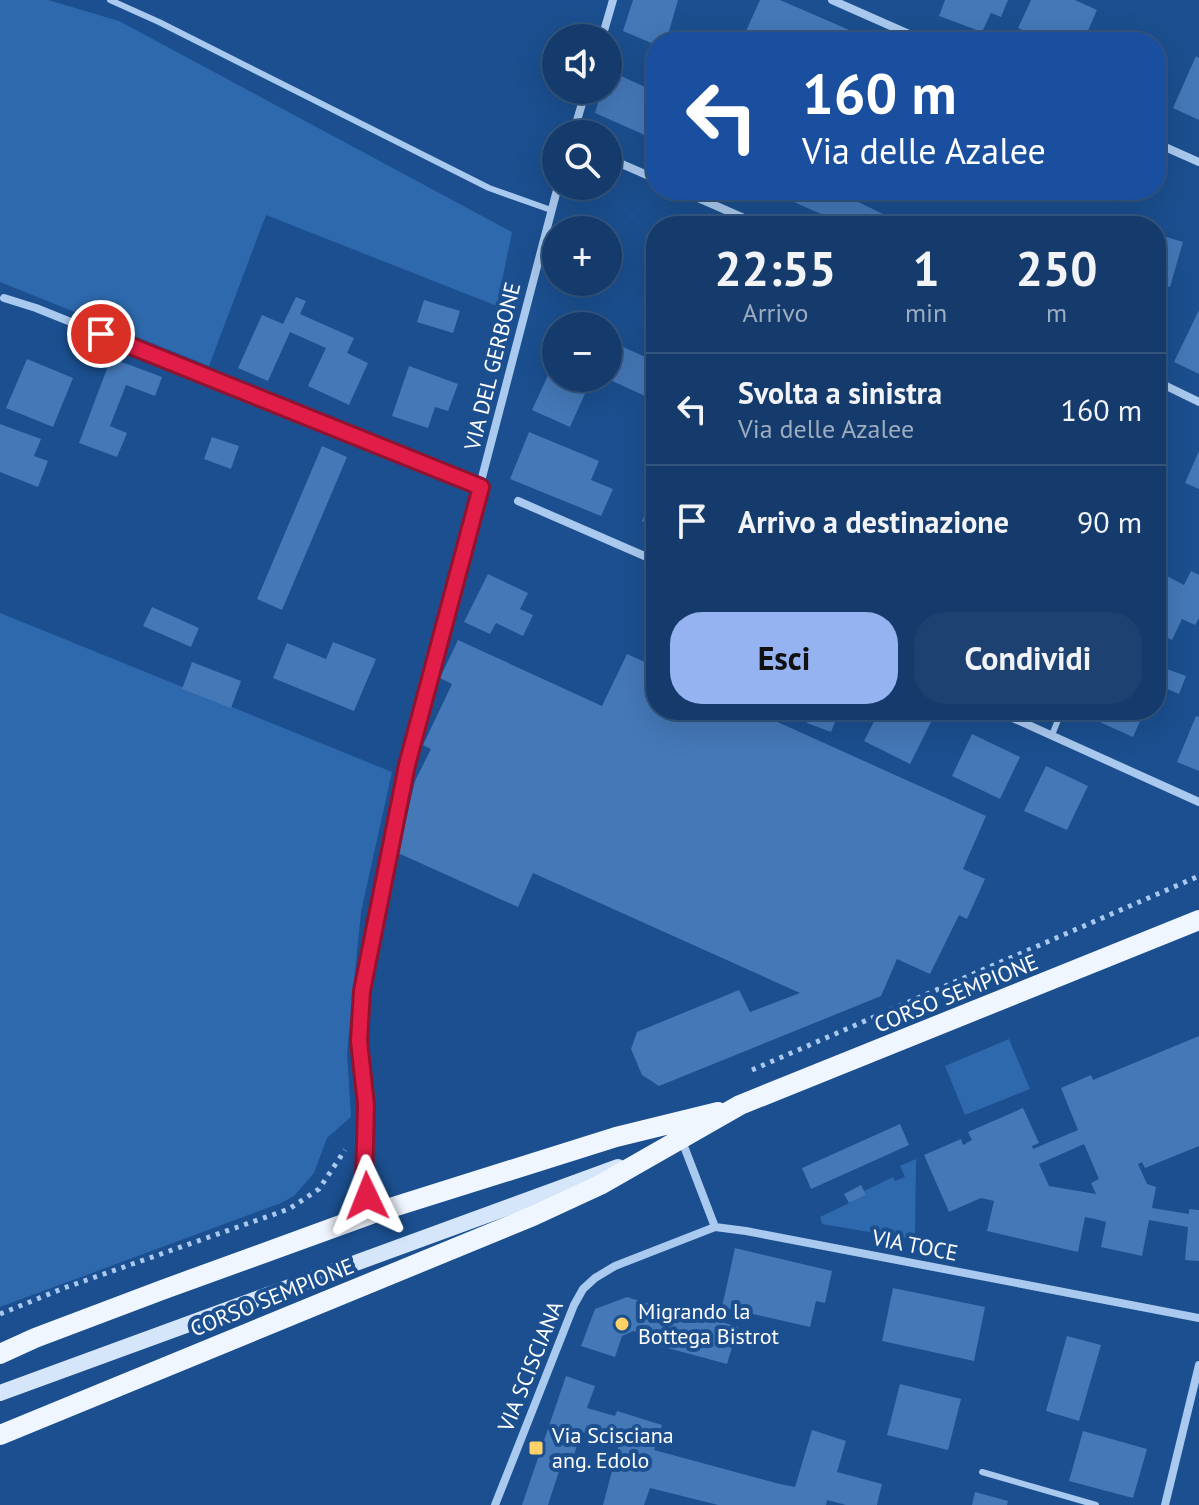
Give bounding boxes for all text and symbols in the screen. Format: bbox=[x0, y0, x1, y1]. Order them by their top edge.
map controls bbox=[542, 24, 622, 392]
button: sound bbox=[542, 24, 622, 104]
text: 160 m bbox=[802, 57, 957, 129]
icon: left bbox=[670, 64, 774, 168]
button: search bbox=[542, 120, 622, 200]
text: Via delle Azalee bbox=[802, 127, 1046, 174]
button: + bbox=[542, 216, 622, 296]
text: 22:55 bbox=[715, 237, 836, 299]
text: 1 bbox=[912, 237, 940, 299]
text: 250 bbox=[1016, 237, 1097, 299]
street label: VIA DEL GERBONE bbox=[457, 279, 526, 454]
text: Arrivo bbox=[742, 296, 808, 329]
text: min bbox=[905, 296, 947, 329]
text: m bbox=[1046, 296, 1067, 329]
pin bbox=[67, 300, 135, 368]
icon: arrive bbox=[79, 312, 123, 356]
button: − bbox=[542, 312, 622, 392]
text: Svolta a sinistra bbox=[738, 373, 942, 412]
icon: left bbox=[670, 387, 714, 431]
text: 160 m bbox=[1061, 390, 1142, 429]
text: Via delle Azalee bbox=[738, 412, 914, 445]
icon: arrive bbox=[670, 499, 714, 543]
text: Arrivo a destinazione bbox=[738, 502, 1009, 541]
text: 90 m bbox=[1077, 502, 1142, 541]
button: Esci bbox=[670, 612, 898, 704]
button: Condividi bbox=[914, 612, 1142, 704]
street label: CORSO SEMPIONE bbox=[870, 947, 1042, 1039]
position arrow bbox=[325, 1154, 409, 1238]
street label: VIA TOCE bbox=[869, 1223, 960, 1267]
street label: CORSO SEMPIONE bbox=[186, 1251, 358, 1343]
street label: VIA SCISCIANA bbox=[491, 1296, 569, 1436]
place label: Migrando la Bottega Bistrot bbox=[638, 1297, 780, 1350]
marker: Migrando la Bottega Bistrot bbox=[613, 1315, 631, 1333]
place label: Via Scisciana ang. Edolo bbox=[551, 1421, 674, 1474]
marker: Via Scisciana ang. Edolo bbox=[527, 1439, 545, 1457]

